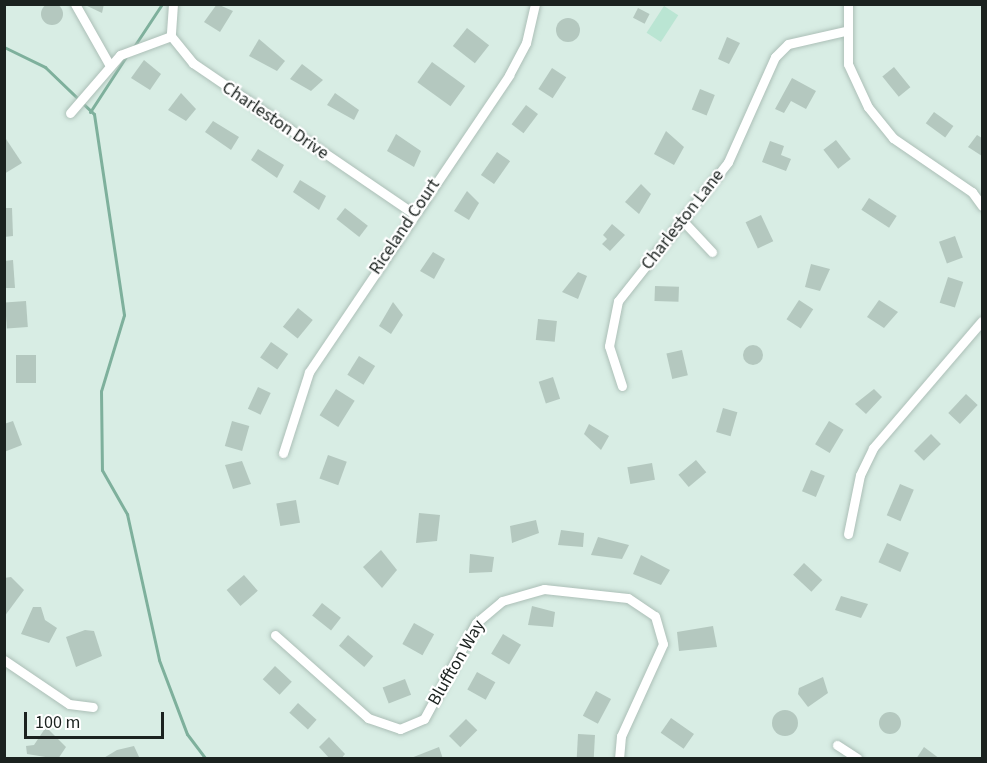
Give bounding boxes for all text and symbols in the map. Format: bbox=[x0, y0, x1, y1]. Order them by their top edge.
street label: Charleston Drive bbox=[218, 77, 332, 165]
street label: Charleston Lane bbox=[637, 165, 729, 275]
street label: Riceland Court bbox=[365, 175, 445, 279]
street label: Bluffton Way bbox=[424, 616, 490, 710]
scale bar bbox=[27, 700, 166, 738]
text: 100 m bbox=[35, 710, 80, 735]

